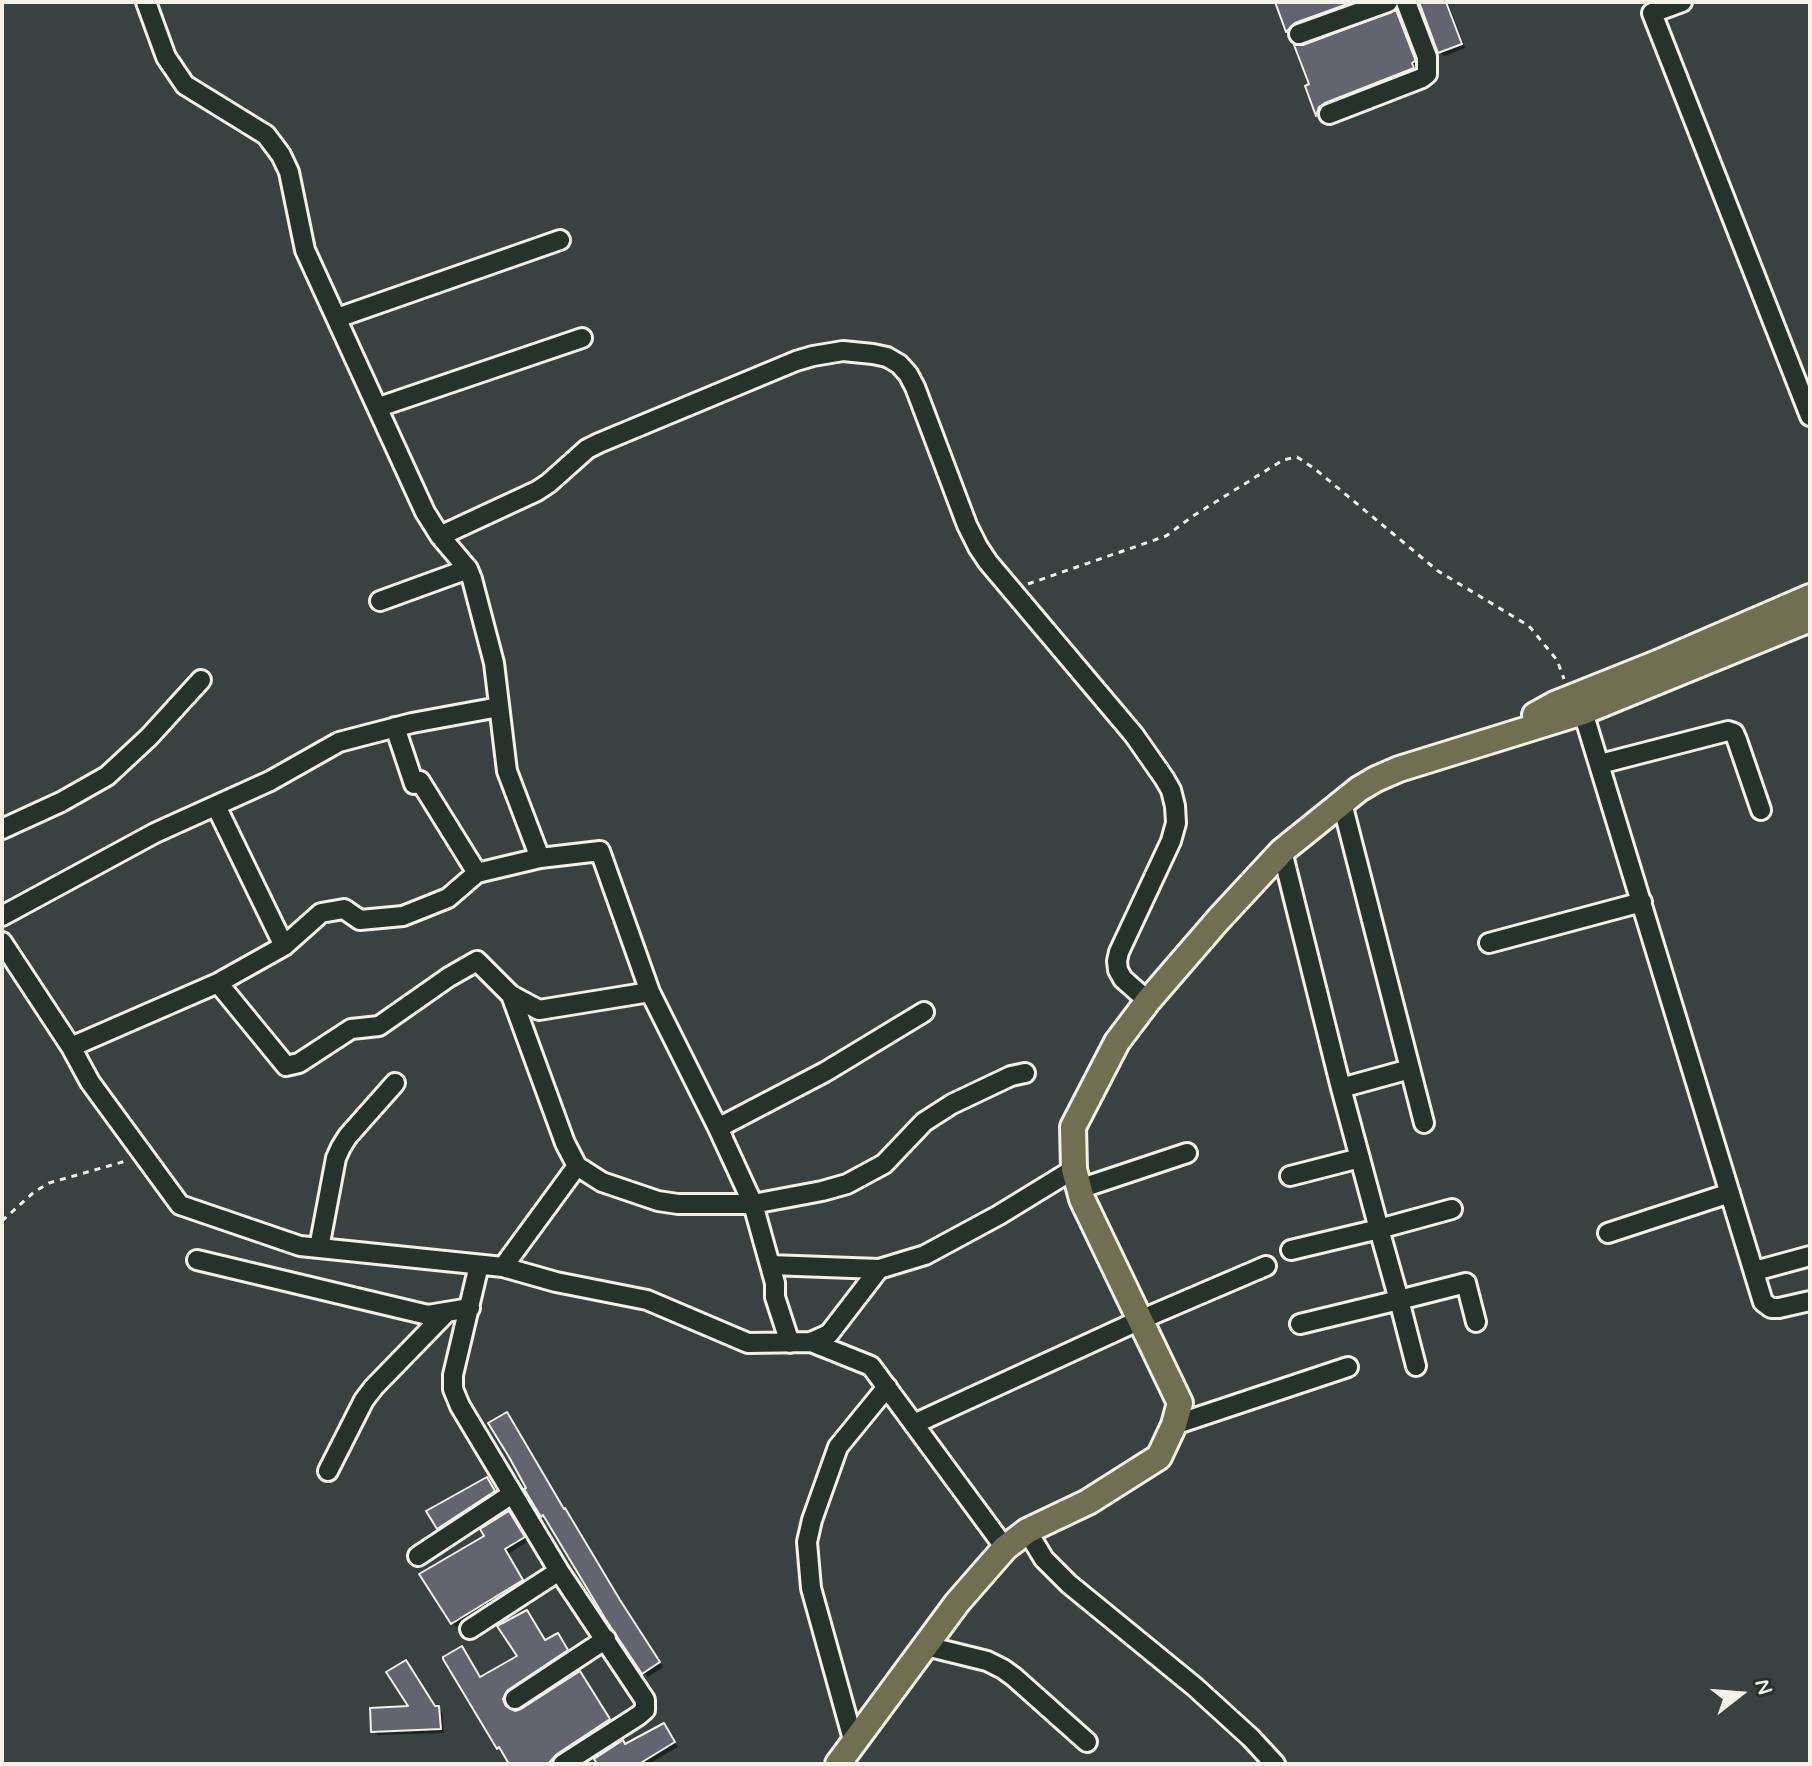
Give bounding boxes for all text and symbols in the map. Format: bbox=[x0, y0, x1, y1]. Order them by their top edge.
north arrow bbox=[1700, 1654, 1780, 1734]
text: N bbox=[1747, 1676, 1778, 1698]

